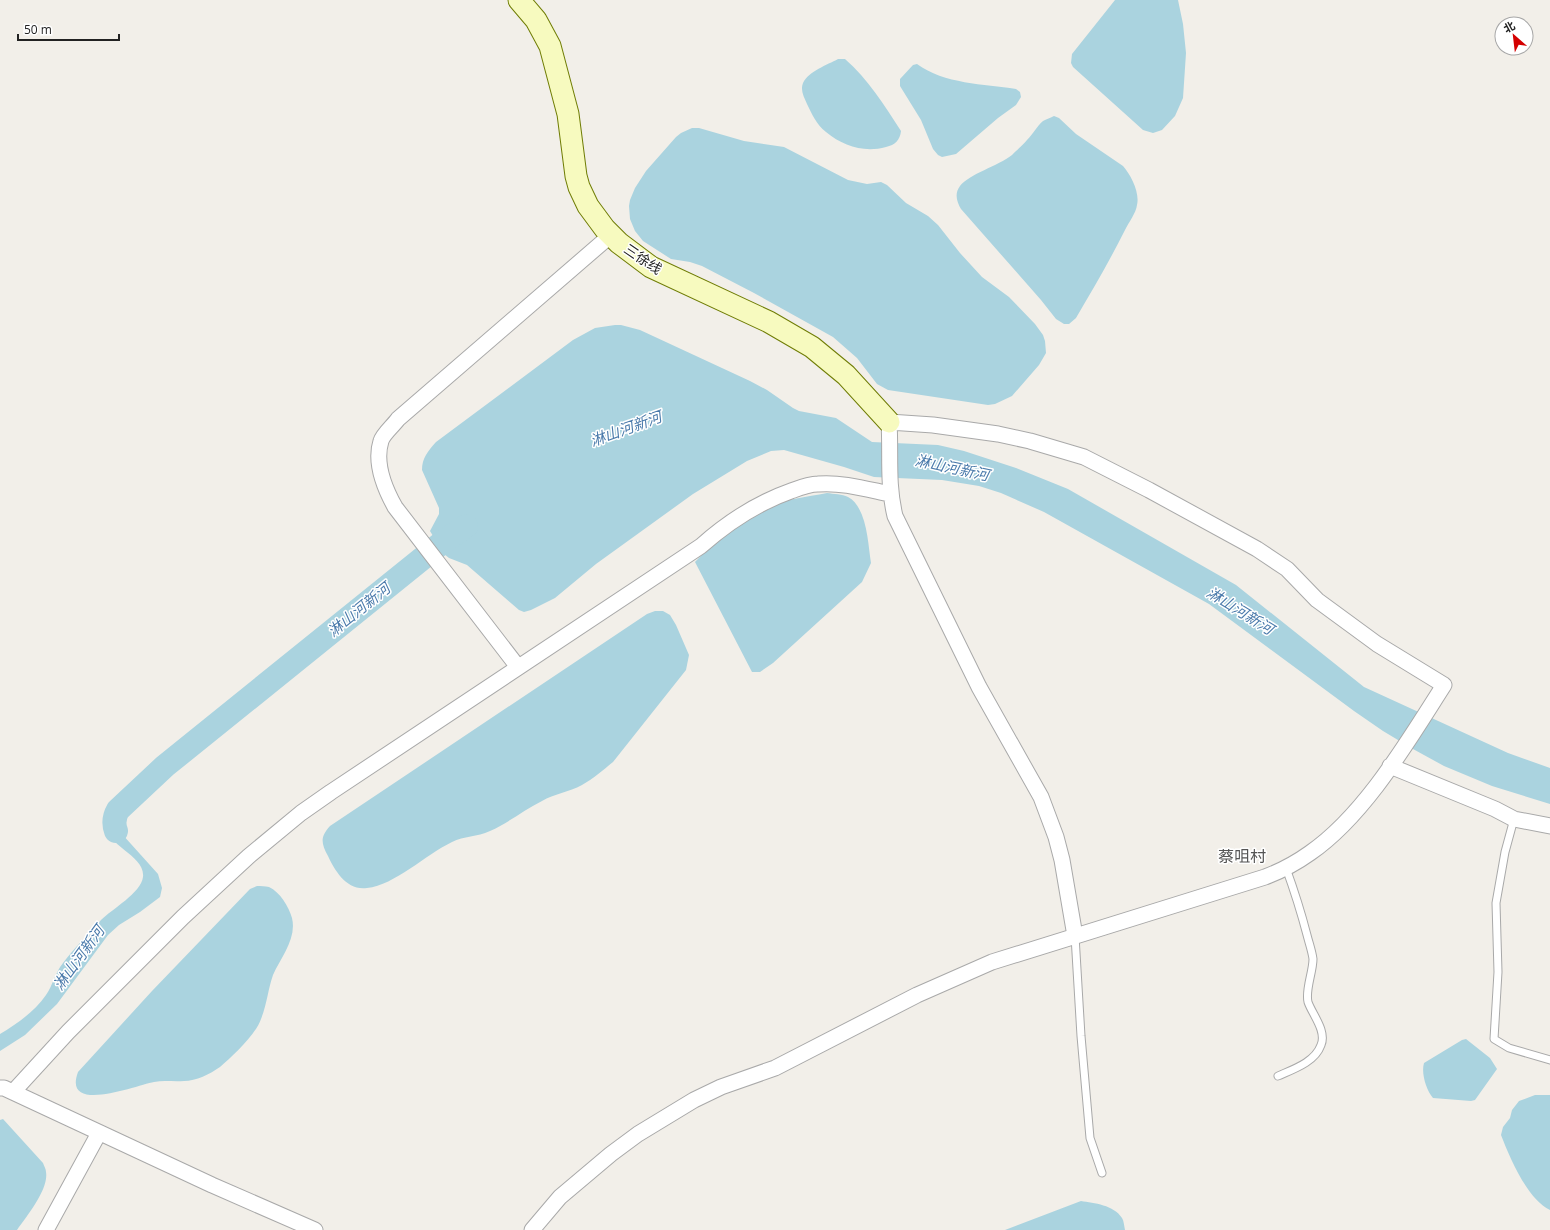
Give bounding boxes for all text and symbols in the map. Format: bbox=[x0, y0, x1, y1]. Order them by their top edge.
scale bar bbox=[18, 16, 119, 42]
north arrow bbox=[1494, 16, 1534, 56]
text: 北 bbox=[1501, 18, 1517, 36]
text: 50 m bbox=[24, 21, 52, 38]
street label: 三徐线 bbox=[621, 239, 666, 278]
water label: 淋山河新河 bbox=[587, 405, 667, 450]
water label: 淋山河新河 bbox=[913, 449, 994, 485]
water label: 淋山河新河 bbox=[323, 576, 396, 641]
water label: 淋山河新河 bbox=[1203, 582, 1280, 640]
district label: 蔡咀村 bbox=[1218, 845, 1266, 867]
water label: 淋山河新河 bbox=[48, 919, 110, 994]

